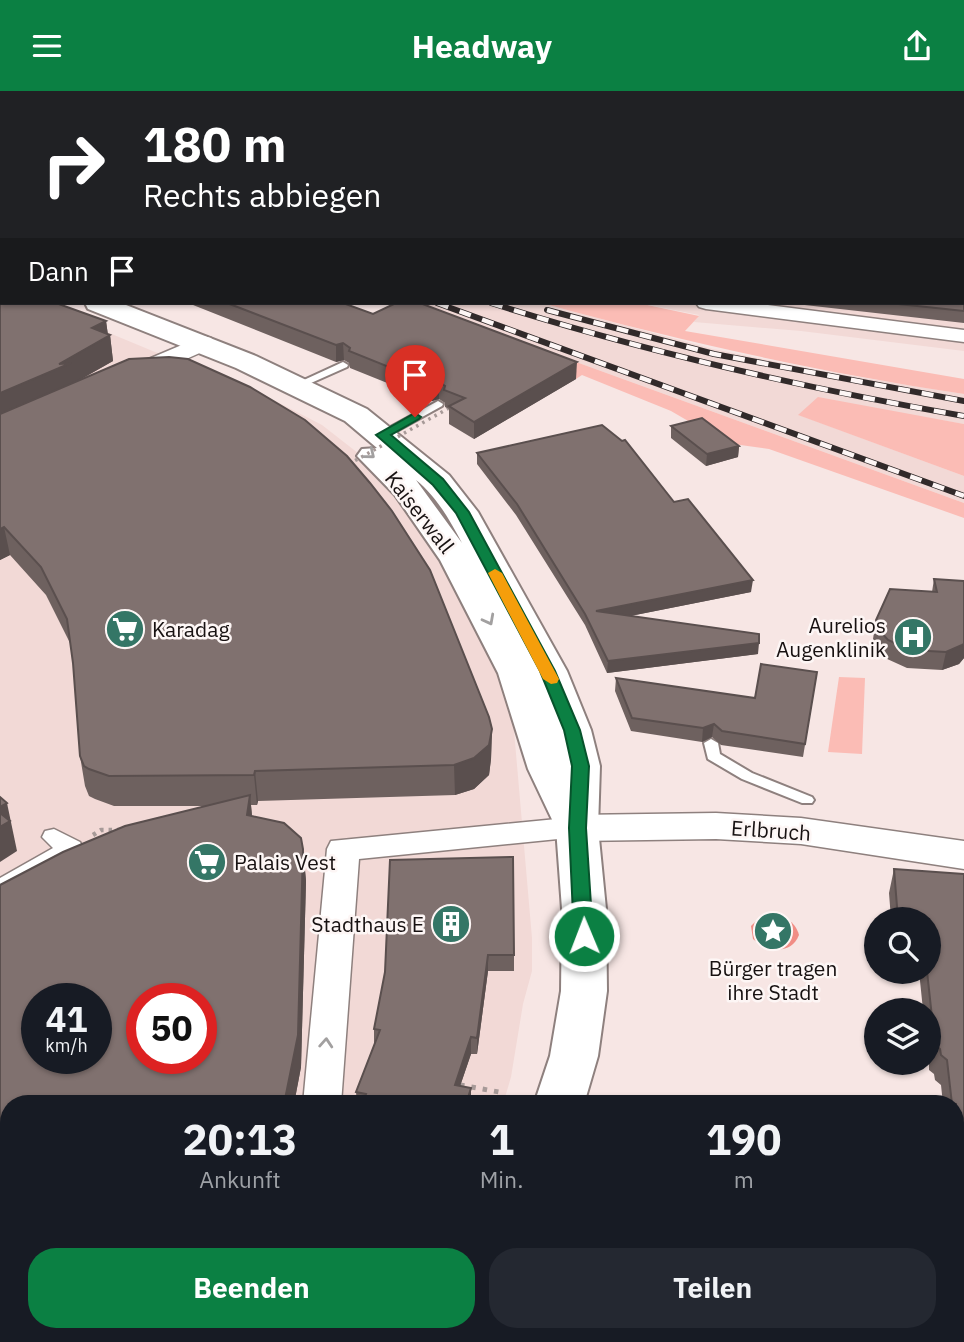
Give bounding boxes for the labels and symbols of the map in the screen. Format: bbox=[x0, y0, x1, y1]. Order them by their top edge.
pin bbox=[385, 345, 445, 417]
one-way arrow bbox=[362, 446, 375, 458]
street label: Kaiserwall bbox=[379, 465, 461, 559]
supermarket icon: Karadag bbox=[104, 608, 146, 650]
place label: Aurelios Augenklinik bbox=[776, 611, 886, 663]
one-way arrow bbox=[481, 613, 494, 626]
place label: Karadag bbox=[152, 615, 230, 643]
hospital icon: Aurelios Augenklinik bbox=[892, 616, 934, 658]
street label: Erlbruch bbox=[730, 813, 812, 847]
supermarket icon: Palais Vest bbox=[186, 841, 228, 883]
place label: Palais Vest bbox=[234, 848, 336, 876]
position arrow bbox=[547, 899, 621, 973]
building icon: Stadthaus E bbox=[430, 903, 472, 945]
place label: Stadthaus E bbox=[311, 910, 424, 938]
place icon: Bürger tragen ihre Stadt bbox=[752, 910, 794, 952]
place label: Bürger tragen ihre Stadt bbox=[709, 954, 837, 1006]
speed limit sign: 50 bbox=[126, 983, 217, 1074]
one-way arrow bbox=[318, 1038, 333, 1049]

